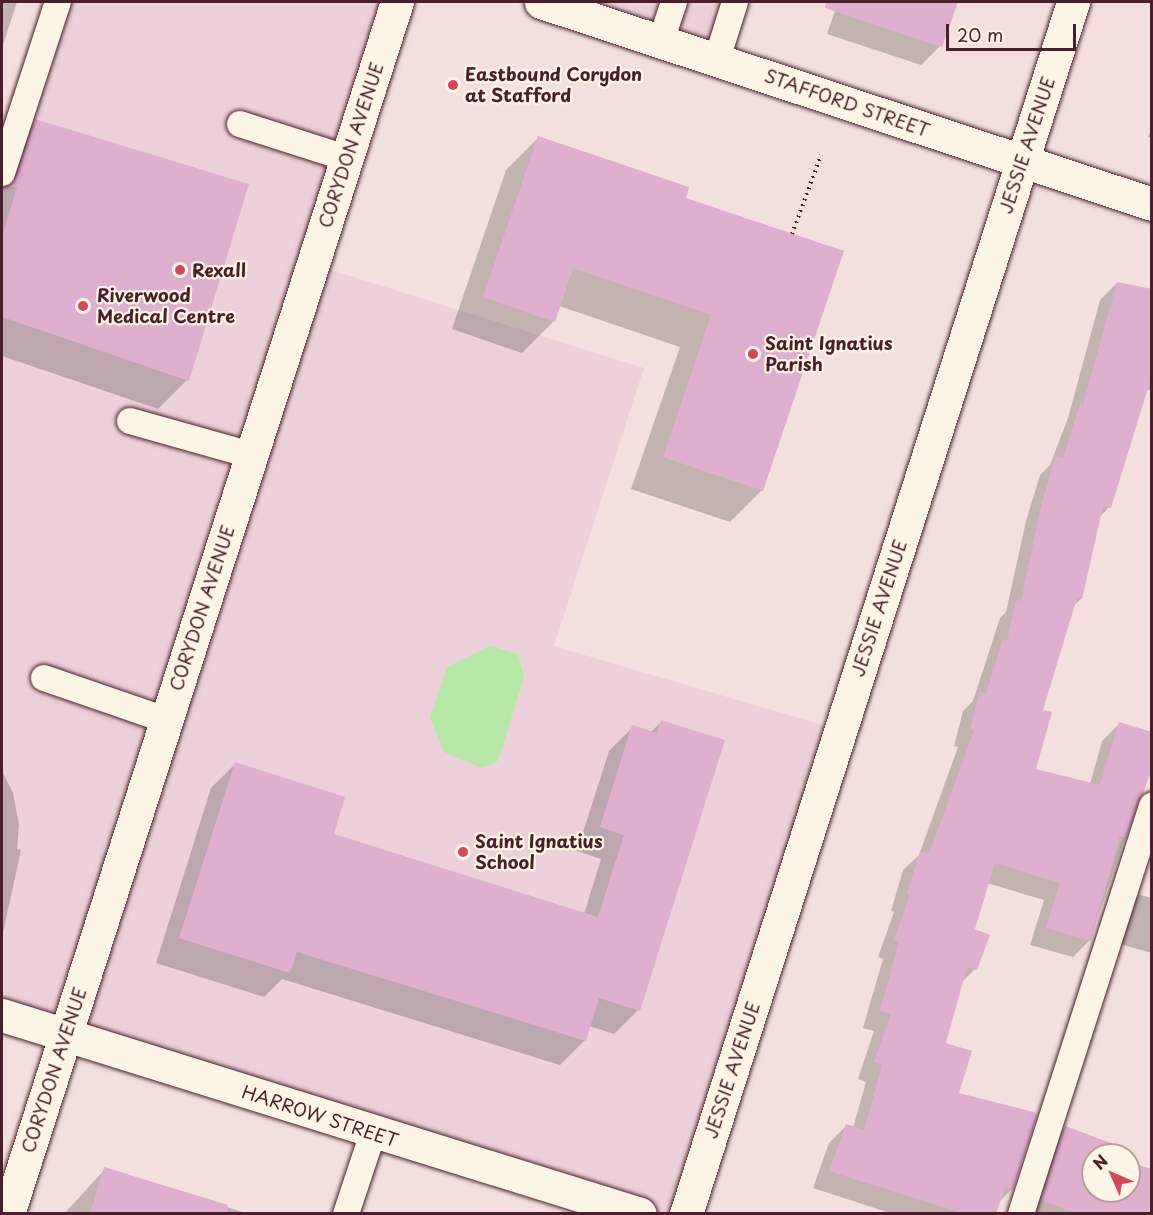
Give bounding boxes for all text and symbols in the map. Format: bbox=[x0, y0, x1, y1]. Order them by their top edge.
scale bar bbox=[949, 12, 1080, 50]
text: 20 m bbox=[957, 21, 1003, 48]
street label: CORYDON AVENUE bbox=[314, 59, 388, 231]
place label: Eastbound Corydon at Stafford bbox=[465, 64, 642, 106]
street label: STAFFORD STREET bbox=[761, 64, 933, 142]
street label: JESSIE AVENUE bbox=[995, 74, 1059, 216]
marker: Eastbound Corydon at Stafford bbox=[446, 78, 460, 92]
place label: Rexall bbox=[192, 259, 246, 281]
marker: Rexall bbox=[173, 263, 187, 277]
place label: Riverwood Medical Centre bbox=[97, 285, 235, 328]
marker: Riverwood Medical Centre bbox=[74, 297, 92, 315]
place label: Saint Ignatius Parish bbox=[765, 333, 893, 376]
marker: Saint Ignatius Parish bbox=[746, 347, 760, 361]
street label: CORYDON AVENUE bbox=[165, 522, 239, 694]
street label: JESSIE AVENUE bbox=[847, 537, 911, 679]
place label: Saint Ignatius School bbox=[475, 831, 603, 874]
marker: Saint Ignatius School bbox=[456, 845, 470, 859]
street label: CORYDON AVENUE bbox=[17, 984, 91, 1156]
street label: JESSIE AVENUE bbox=[700, 999, 764, 1141]
street label: HARROW STREET bbox=[239, 1080, 401, 1152]
north arrow bbox=[1081, 1143, 1141, 1203]
text: N bbox=[1087, 1149, 1113, 1175]

